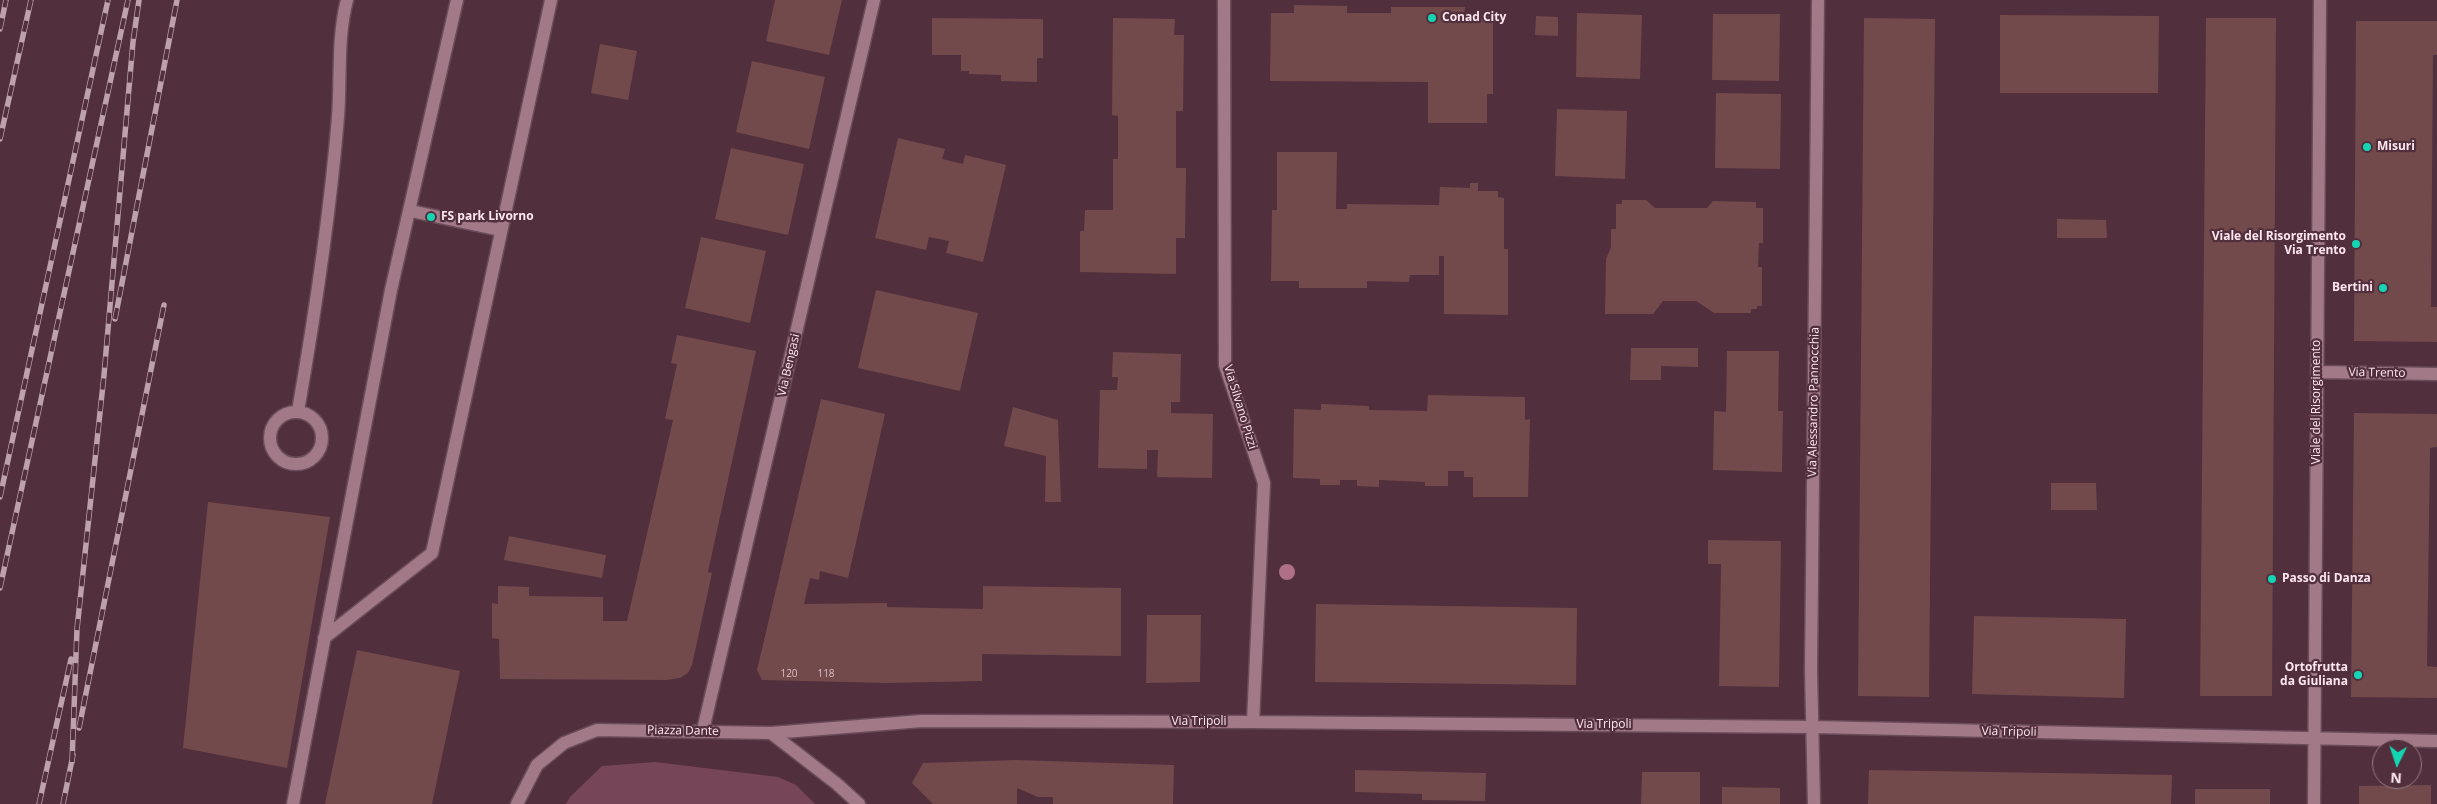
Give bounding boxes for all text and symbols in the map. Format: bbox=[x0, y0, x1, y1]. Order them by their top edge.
place label: Conad City bbox=[1442, 11, 1506, 25]
marker: Conad City bbox=[1426, 12, 1438, 24]
place label: Misuri bbox=[2377, 140, 2415, 154]
marker: Misuri bbox=[2361, 141, 2373, 153]
place label: FS park Livorno bbox=[441, 210, 534, 224]
marker: FS park Livorno bbox=[425, 211, 437, 223]
place label: Viale del Risorgimento Via Trento bbox=[2212, 230, 2346, 258]
marker: Viale del Risorgimento Via Trento bbox=[2350, 238, 2362, 250]
place label: Bertini bbox=[2332, 281, 2373, 295]
marker: Bertini bbox=[2377, 282, 2389, 294]
street label: Via Alessandro Pannocchia bbox=[1805, 327, 1823, 477]
street label: Via Bengasi bbox=[775, 332, 803, 398]
street label: Viale del Risorgimento bbox=[2310, 340, 2324, 464]
street label: Via Silvano Pizzi bbox=[1220, 363, 1260, 451]
street label: Via Trento bbox=[2348, 365, 2406, 381]
place label: Passo di Danza bbox=[2282, 572, 2371, 586]
marker: Passo di Danza bbox=[2266, 573, 2278, 585]
place label: Ortofrutta da Giuliana bbox=[2280, 661, 2348, 689]
house number: 120 bbox=[780, 668, 798, 680]
house number: 118 bbox=[817, 668, 835, 680]
marker: Ortofrutta da Giuliana bbox=[2352, 669, 2364, 681]
street label: Via Tripoli bbox=[1171, 715, 1227, 729]
street label: Via Tripoli bbox=[1576, 718, 1632, 732]
street label: Piazza Dante bbox=[647, 723, 719, 739]
street label: Via Tripoli bbox=[1981, 724, 2037, 740]
north arrow bbox=[2372, 739, 2422, 789]
text: N bbox=[2390, 769, 2402, 788]

